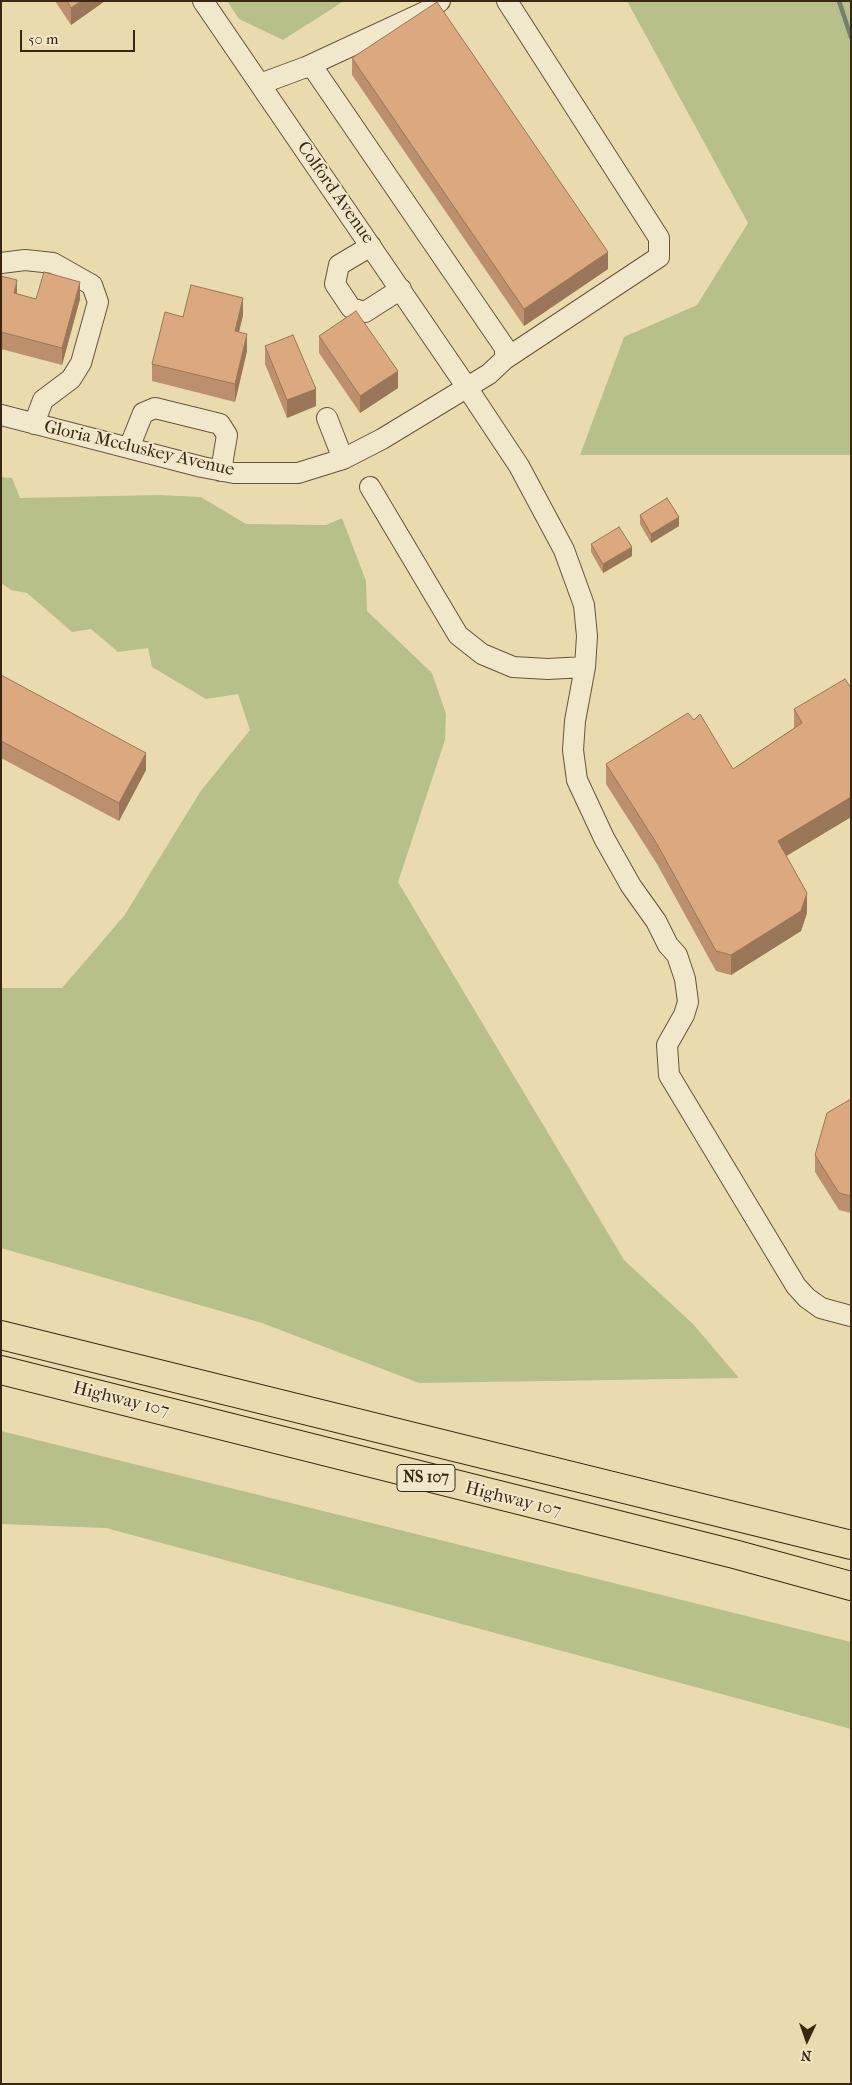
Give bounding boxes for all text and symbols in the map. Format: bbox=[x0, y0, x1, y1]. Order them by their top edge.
scale bar bbox=[22, 20, 138, 52]
text: 50 m bbox=[28, 30, 58, 48]
street label: Colford Avenue bbox=[292, 138, 378, 248]
street label: Gloria Mccluskey Avenue bbox=[42, 417, 236, 481]
street label: Highway 107 bbox=[71, 1378, 171, 1422]
road number: NS 107 bbox=[397, 1465, 455, 1492]
street label: Highway 107 bbox=[463, 1478, 563, 1522]
north arrow bbox=[782, 2015, 832, 2065]
text: N bbox=[800, 2047, 812, 2064]

